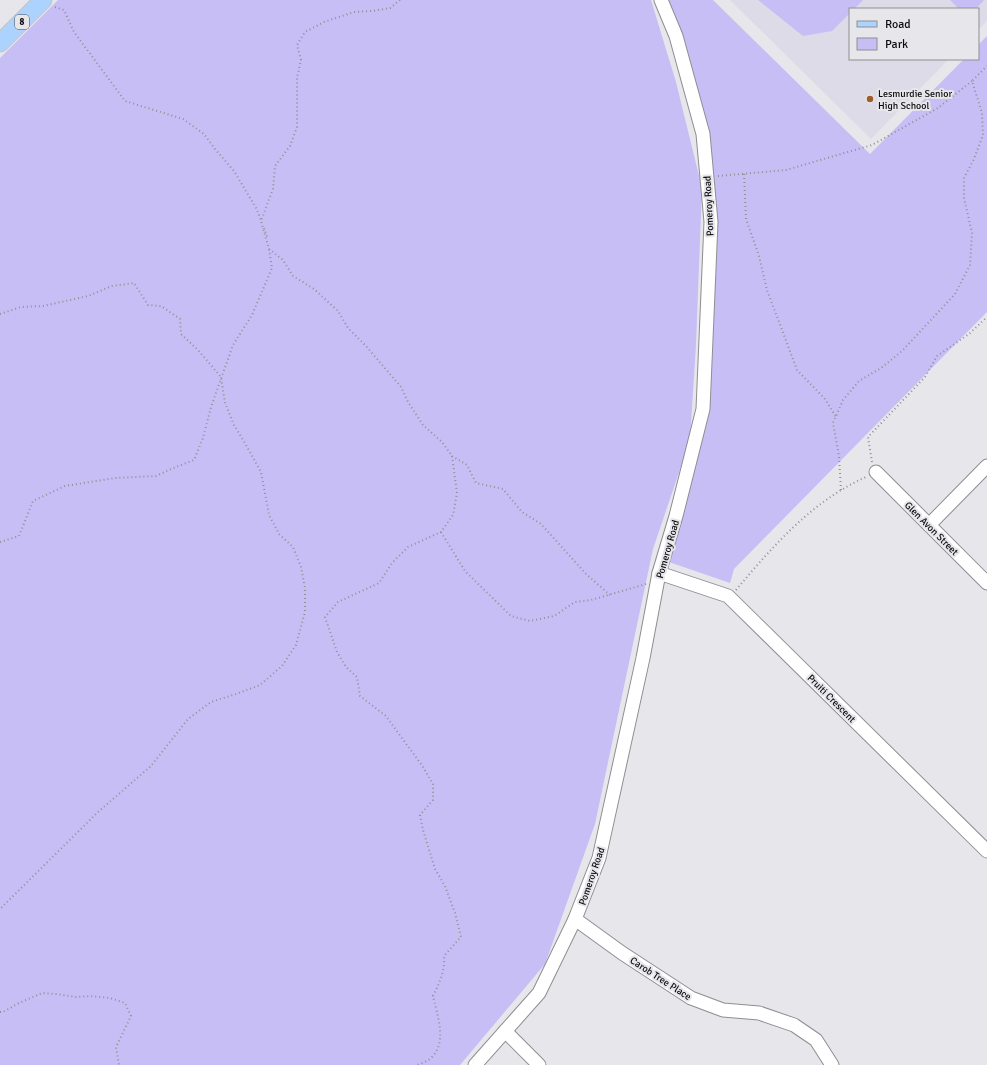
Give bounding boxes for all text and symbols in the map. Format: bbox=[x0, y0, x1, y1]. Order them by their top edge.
legend bbox=[849, 8, 979, 60]
road number: 8 bbox=[15, 15, 29, 29]
text: Road bbox=[885, 17, 911, 32]
text: Park bbox=[885, 37, 908, 52]
place label: Lesmurdie Senior High School bbox=[878, 88, 952, 112]
marker: Lesmurdie Senior High School bbox=[865, 94, 875, 104]
street label: Pomeroy Road bbox=[701, 175, 717, 236]
street label: Glen Avon Street bbox=[902, 499, 961, 558]
street label: Pomeroy Road bbox=[654, 519, 682, 580]
street label: Pruiti Crescent bbox=[805, 672, 858, 726]
street label: Pomeroy Road bbox=[576, 846, 607, 907]
street label: Carob Tree Place bbox=[628, 955, 693, 1003]

